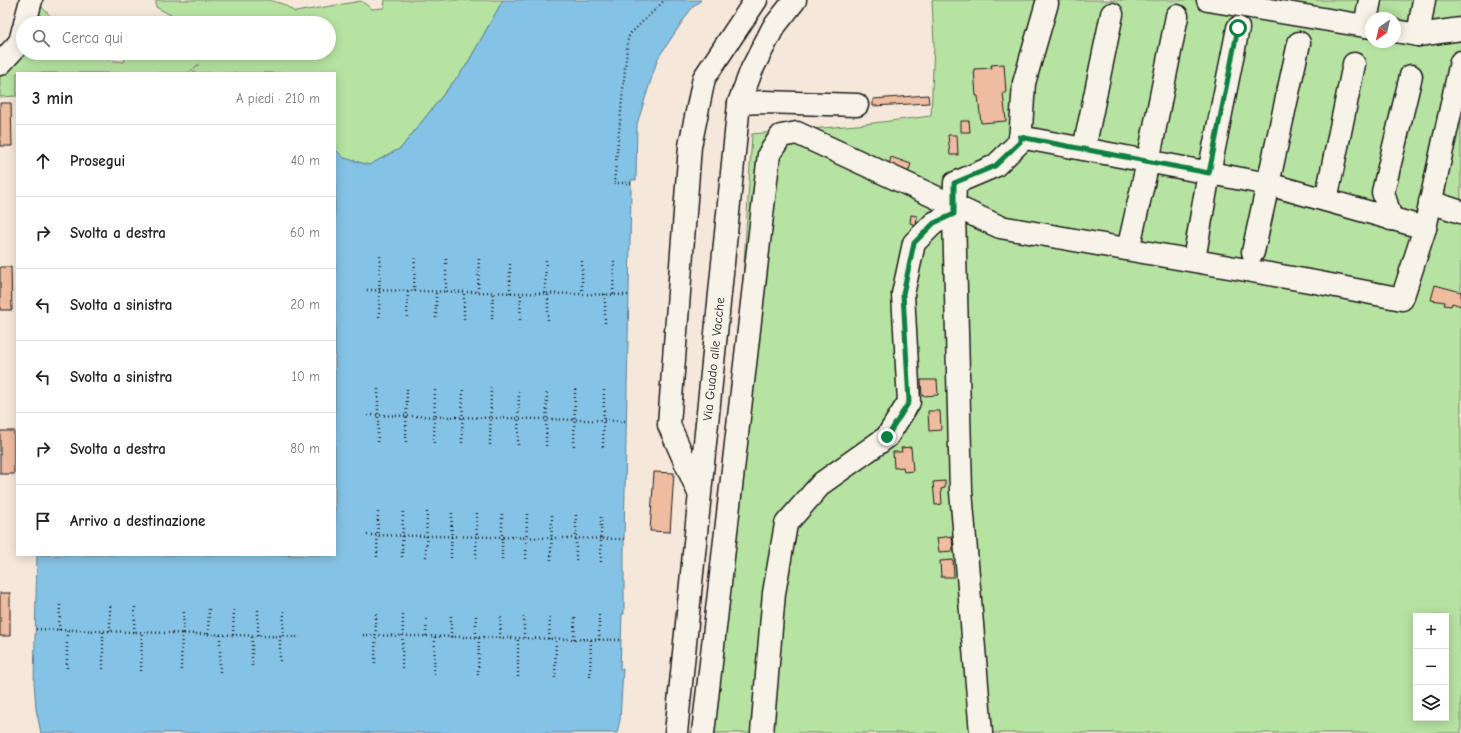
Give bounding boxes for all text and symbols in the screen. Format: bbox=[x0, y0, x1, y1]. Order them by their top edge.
north arrow bbox=[1365, 12, 1401, 48]
search box bbox=[16, 16, 336, 60]
route start bbox=[1229, 19, 1247, 37]
icon: search bbox=[30, 27, 52, 49]
text: Cerca qui bbox=[62, 29, 123, 47]
text: 3 min bbox=[32, 89, 73, 108]
text: A piedi · 210 m bbox=[236, 91, 320, 106]
icon: ahead bbox=[32, 150, 54, 172]
text: Prosegui bbox=[70, 152, 125, 170]
text: 40 m bbox=[291, 153, 320, 168]
icon: right bbox=[32, 222, 54, 244]
text: Svolta a destra bbox=[70, 224, 166, 242]
text: 60 m bbox=[290, 225, 320, 240]
icon: left bbox=[32, 294, 54, 316]
text: Svolta a sinistra bbox=[70, 296, 172, 314]
street label: Via Guado alle Vacche bbox=[700, 296, 727, 421]
text: 20 m bbox=[290, 297, 320, 312]
icon: left bbox=[32, 366, 54, 388]
text: Svolta a sinistra bbox=[70, 368, 172, 386]
text: 10 m bbox=[292, 369, 320, 384]
route end bbox=[878, 428, 896, 446]
icon: right bbox=[32, 438, 54, 460]
text: Svolta a destra bbox=[70, 440, 166, 458]
text: 80 m bbox=[290, 441, 320, 456]
icon: arrive bbox=[32, 510, 54, 532]
text: Arrivo a destinazione bbox=[70, 512, 205, 530]
map controls bbox=[1413, 613, 1449, 721]
button: + bbox=[1413, 613, 1449, 649]
button: − bbox=[1413, 649, 1449, 685]
button: layers bbox=[1413, 685, 1449, 721]

